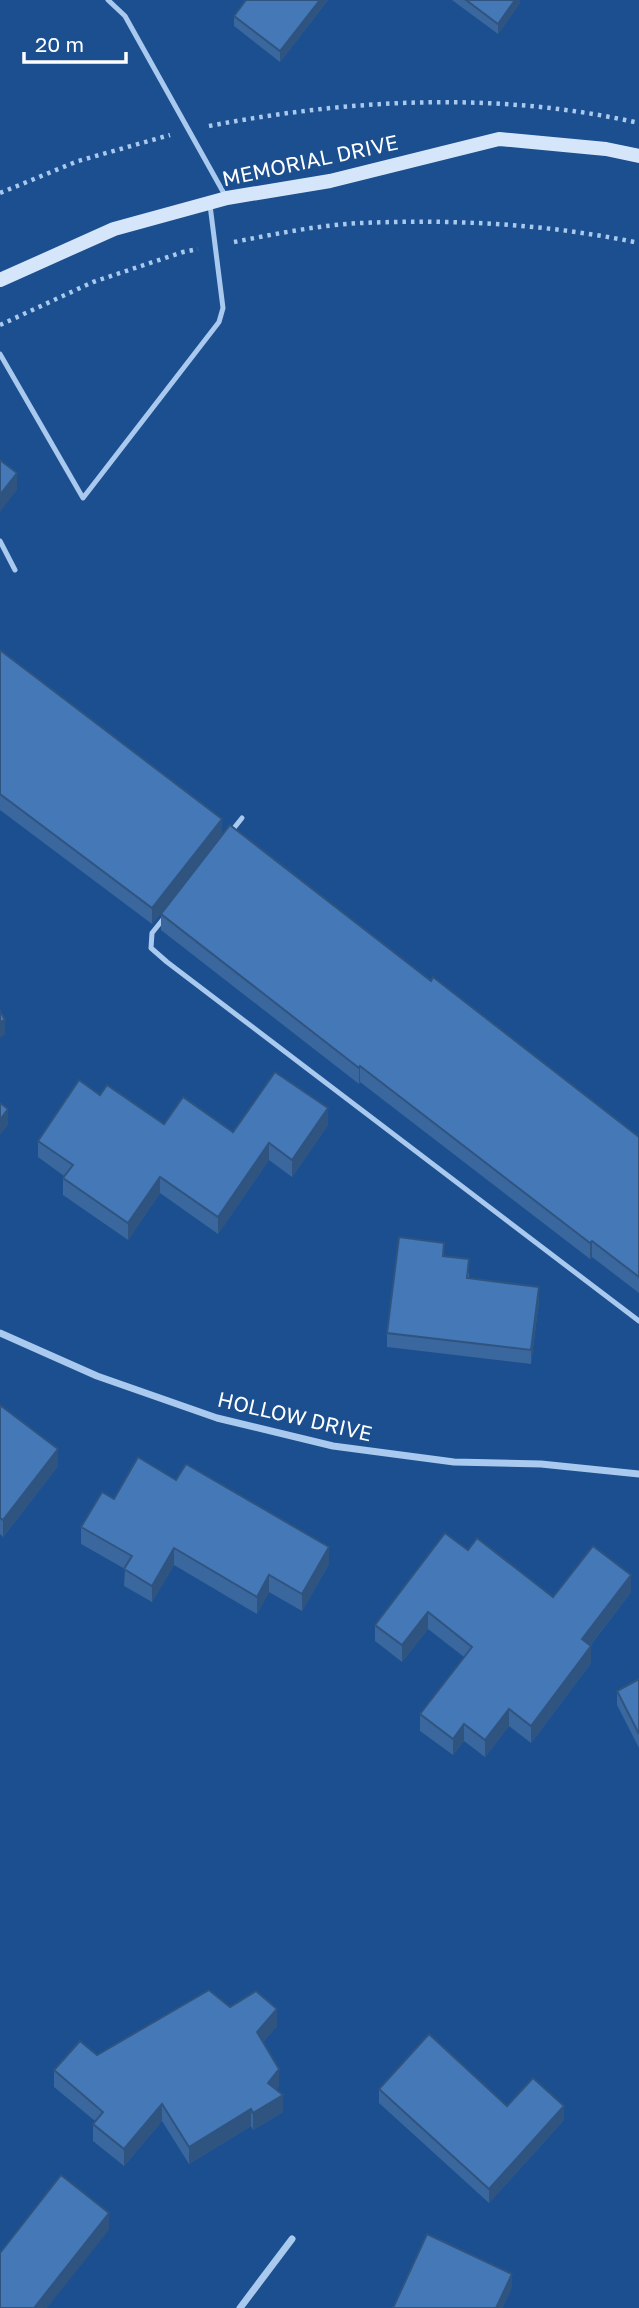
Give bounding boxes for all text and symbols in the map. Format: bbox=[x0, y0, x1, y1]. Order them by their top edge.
scale bar bbox=[24, 21, 126, 65]
text: 20 m bbox=[35, 31, 84, 57]
street label: MEMORIAL DRIVE bbox=[220, 129, 400, 191]
street label: HOLLOW DRIVE bbox=[215, 1386, 375, 1446]

